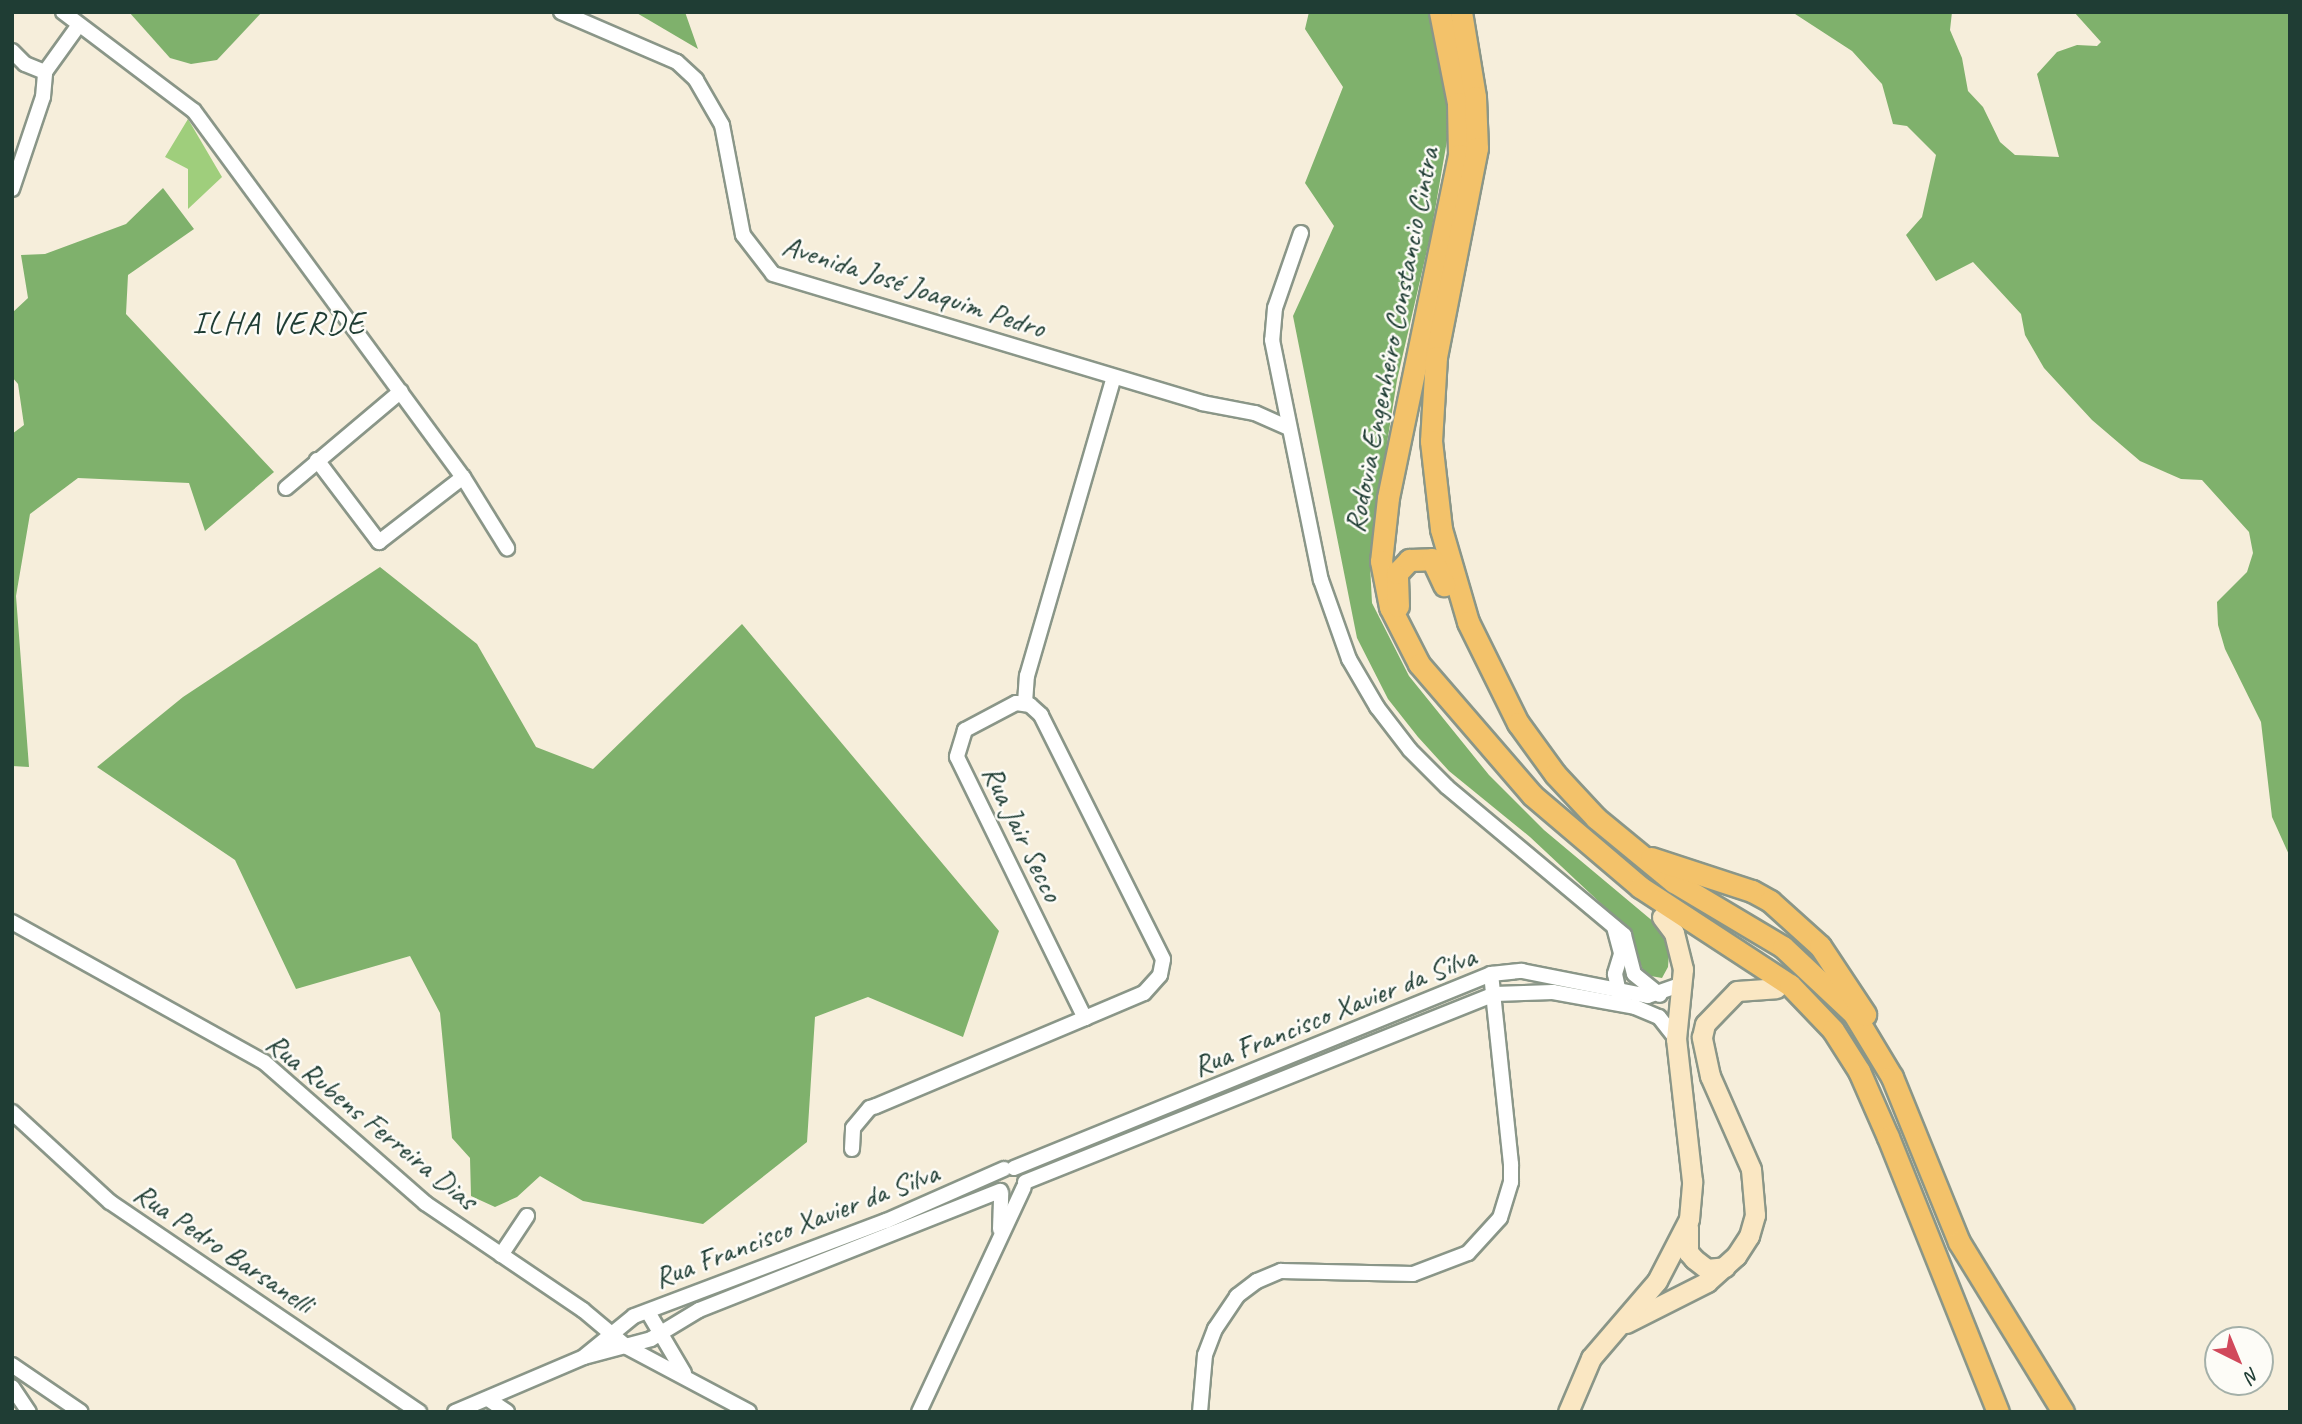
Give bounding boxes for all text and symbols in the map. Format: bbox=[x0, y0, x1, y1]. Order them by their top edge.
street label: Rodovia Engenheiro Constancio Cintra bbox=[1336, 145, 1446, 535]
street label: Avenida José Joaquim Pedro bbox=[779, 227, 1049, 345]
district label: ILHA VERDE bbox=[194, 304, 364, 342]
street label: Rua Jair Secco bbox=[975, 759, 1071, 907]
street label: Rua Francisco Xavier da Silva bbox=[1187, 938, 1481, 1084]
street label: Rua Rubens Ferreira Dias bbox=[259, 1025, 485, 1217]
street label: Rua Francisco Xavier da Silva bbox=[648, 1154, 944, 1296]
street label: Rua Pedro Barsanelli bbox=[127, 1174, 321, 1322]
north arrow bbox=[2204, 1326, 2274, 1396]
text: N bbox=[2239, 1362, 2264, 1388]

